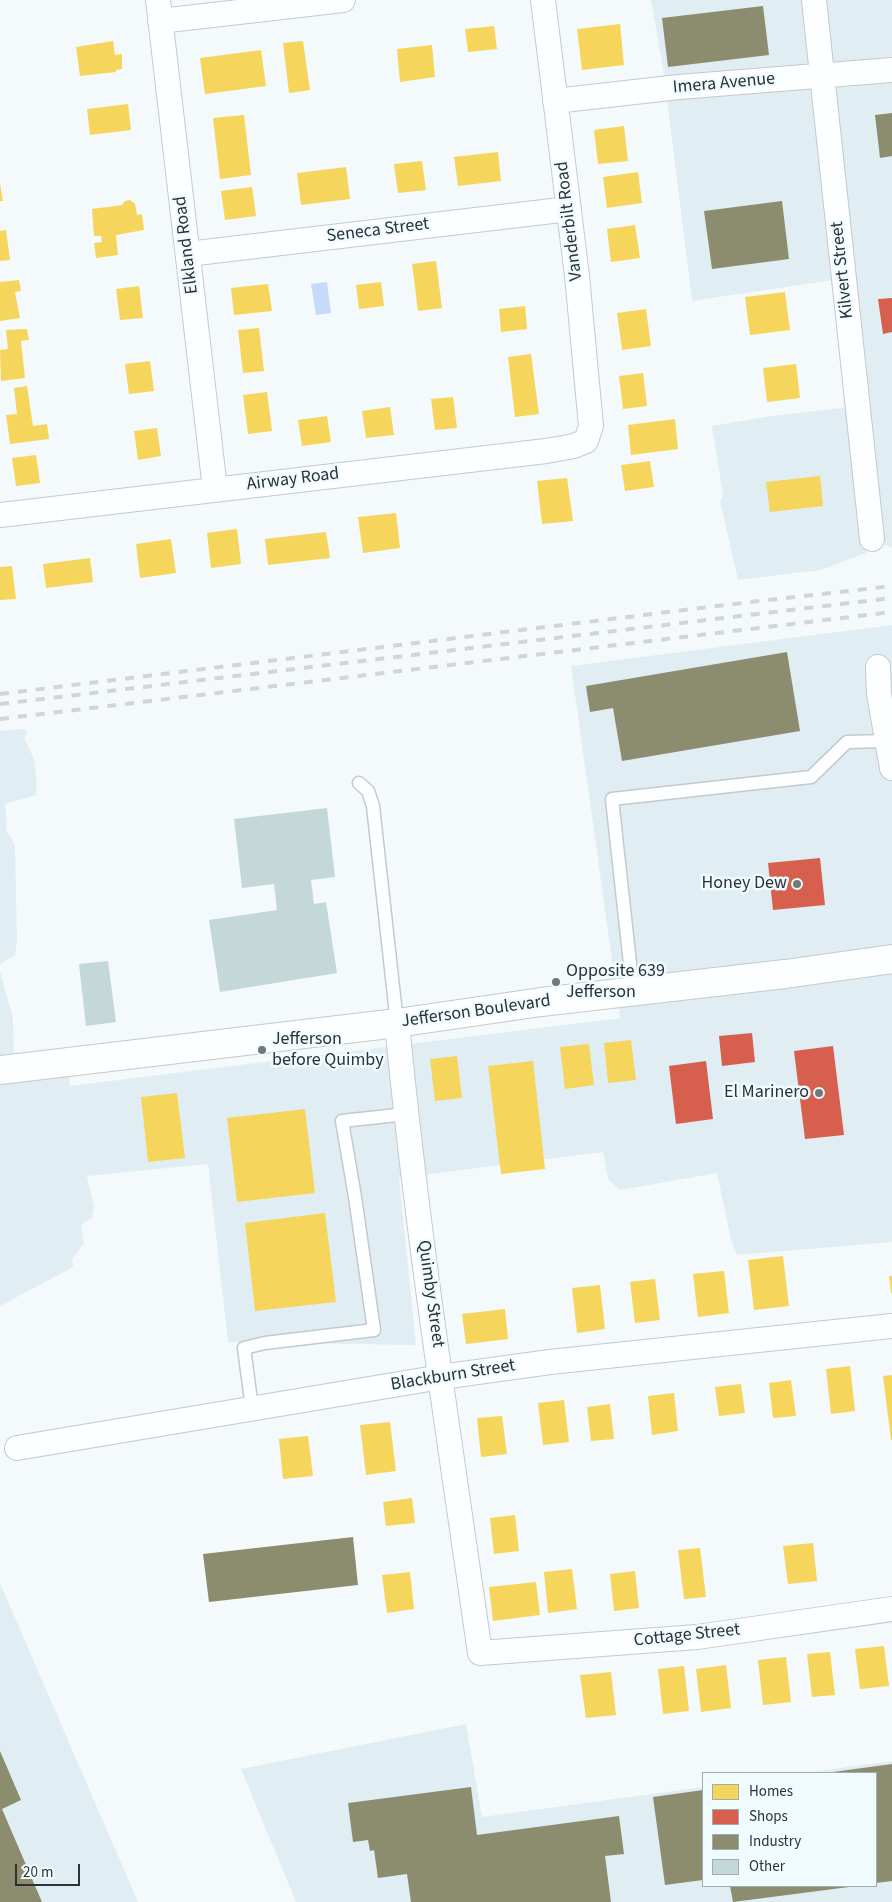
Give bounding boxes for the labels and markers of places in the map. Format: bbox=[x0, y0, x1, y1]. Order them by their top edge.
place label: Honey Dew bbox=[702, 873, 787, 895]
marker: Honey Dew bbox=[791, 878, 803, 890]
place label: Opposite 639 Jefferson bbox=[566, 961, 665, 1004]
marker: Opposite 639 Jefferson bbox=[550, 976, 562, 988]
place label: Jefferson before Quimby bbox=[272, 1029, 384, 1072]
marker: Jefferson before Quimby bbox=[256, 1044, 268, 1056]
place label: El Marinero bbox=[724, 1082, 809, 1104]
marker: El Marinero bbox=[813, 1087, 825, 1099]

